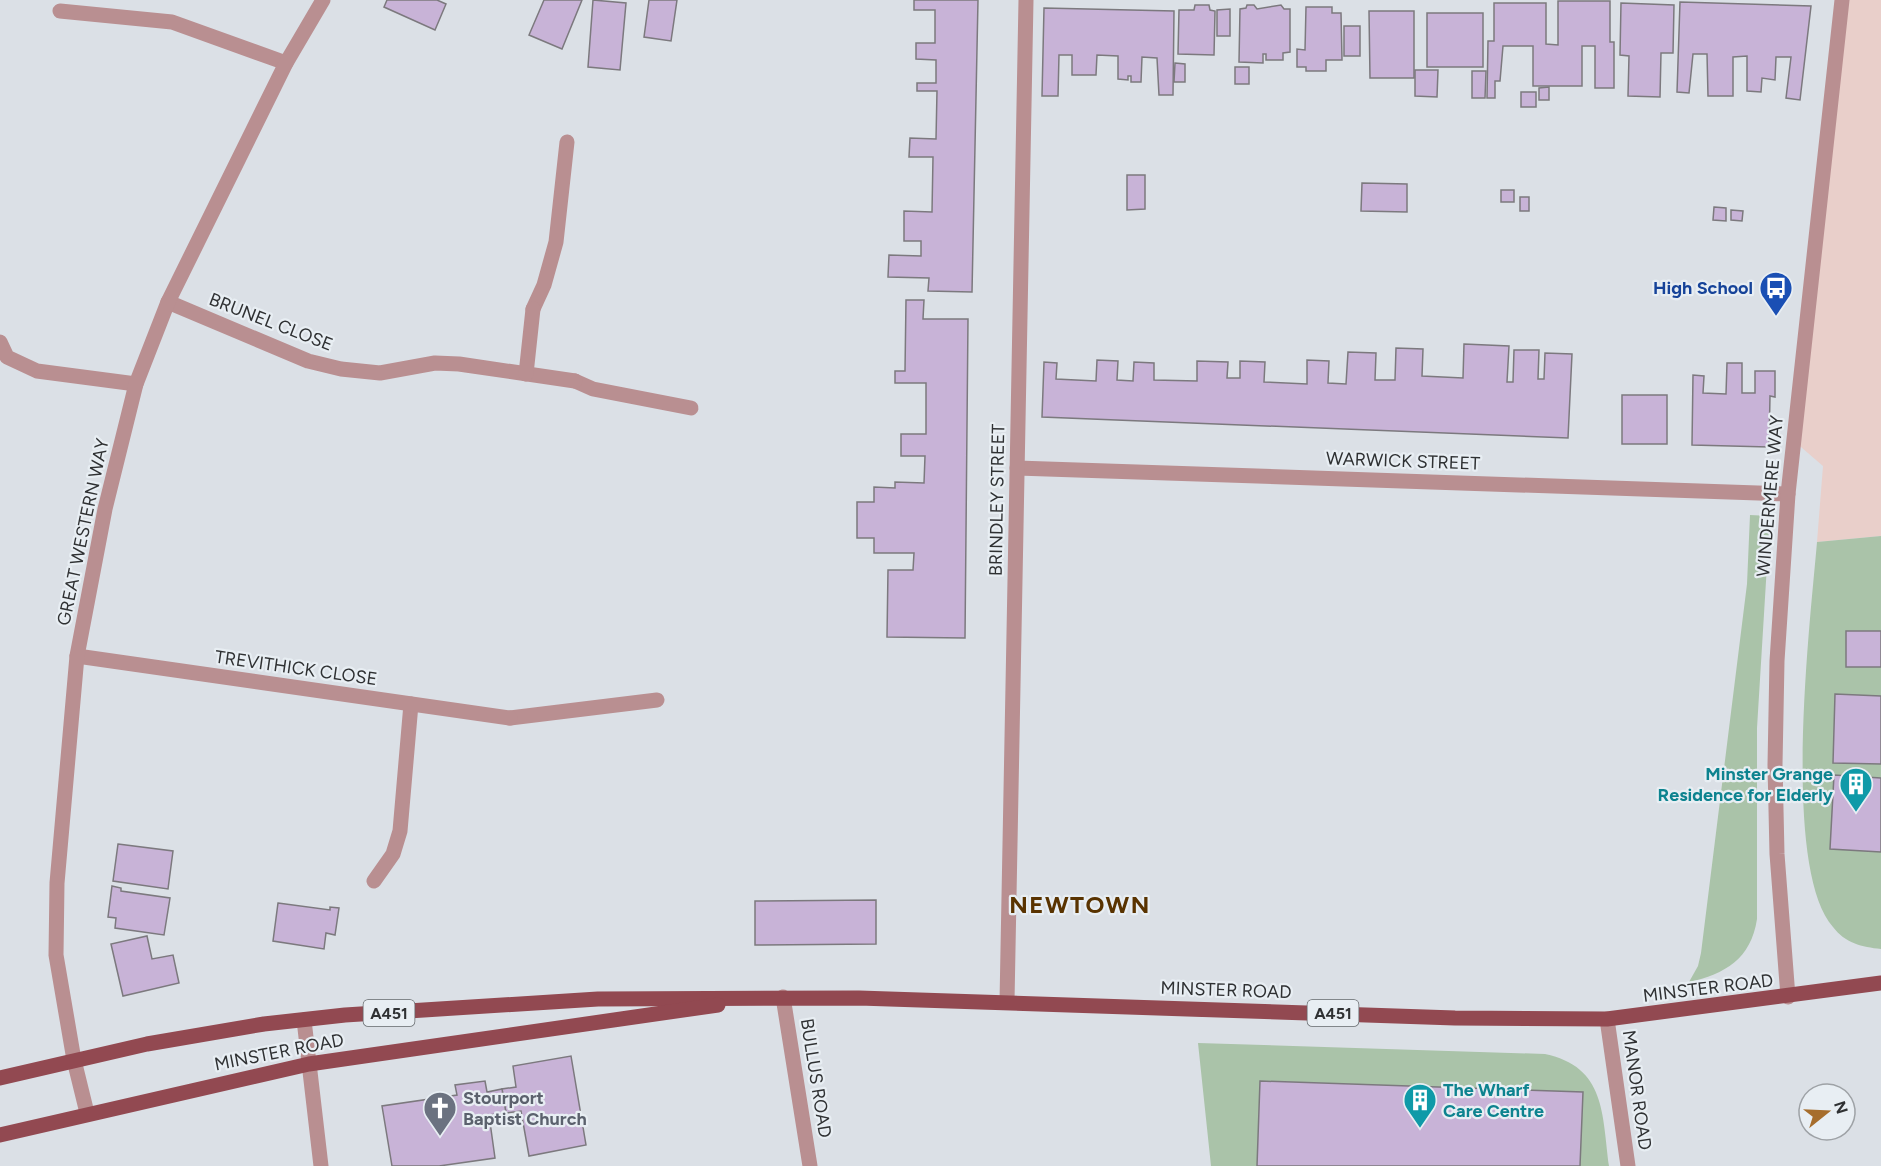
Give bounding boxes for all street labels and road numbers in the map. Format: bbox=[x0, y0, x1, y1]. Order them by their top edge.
street label: BRUNEL CLOSE bbox=[206, 288, 336, 356]
street label: WINDERMERE WAY bbox=[1752, 414, 1788, 578]
street label: BRINDLEY STREET bbox=[985, 424, 1009, 576]
street label: GREAT WESTERN WAY bbox=[52, 436, 114, 628]
street label: WARWICK STREET bbox=[1326, 447, 1480, 475]
street label: TREVITHICK CLOSE bbox=[213, 646, 379, 690]
street label: MINSTER ROAD bbox=[1642, 969, 1774, 1007]
street label: MINSTER ROAD bbox=[1160, 977, 1292, 1003]
road number: A451 bbox=[364, 1000, 414, 1026]
road number: A451 bbox=[1308, 1000, 1358, 1026]
street label: BULLUS ROAD bbox=[796, 1017, 836, 1139]
street label: MINSTER ROAD bbox=[213, 1029, 345, 1075]
street label: MANOR ROAD bbox=[1618, 1029, 1656, 1151]

